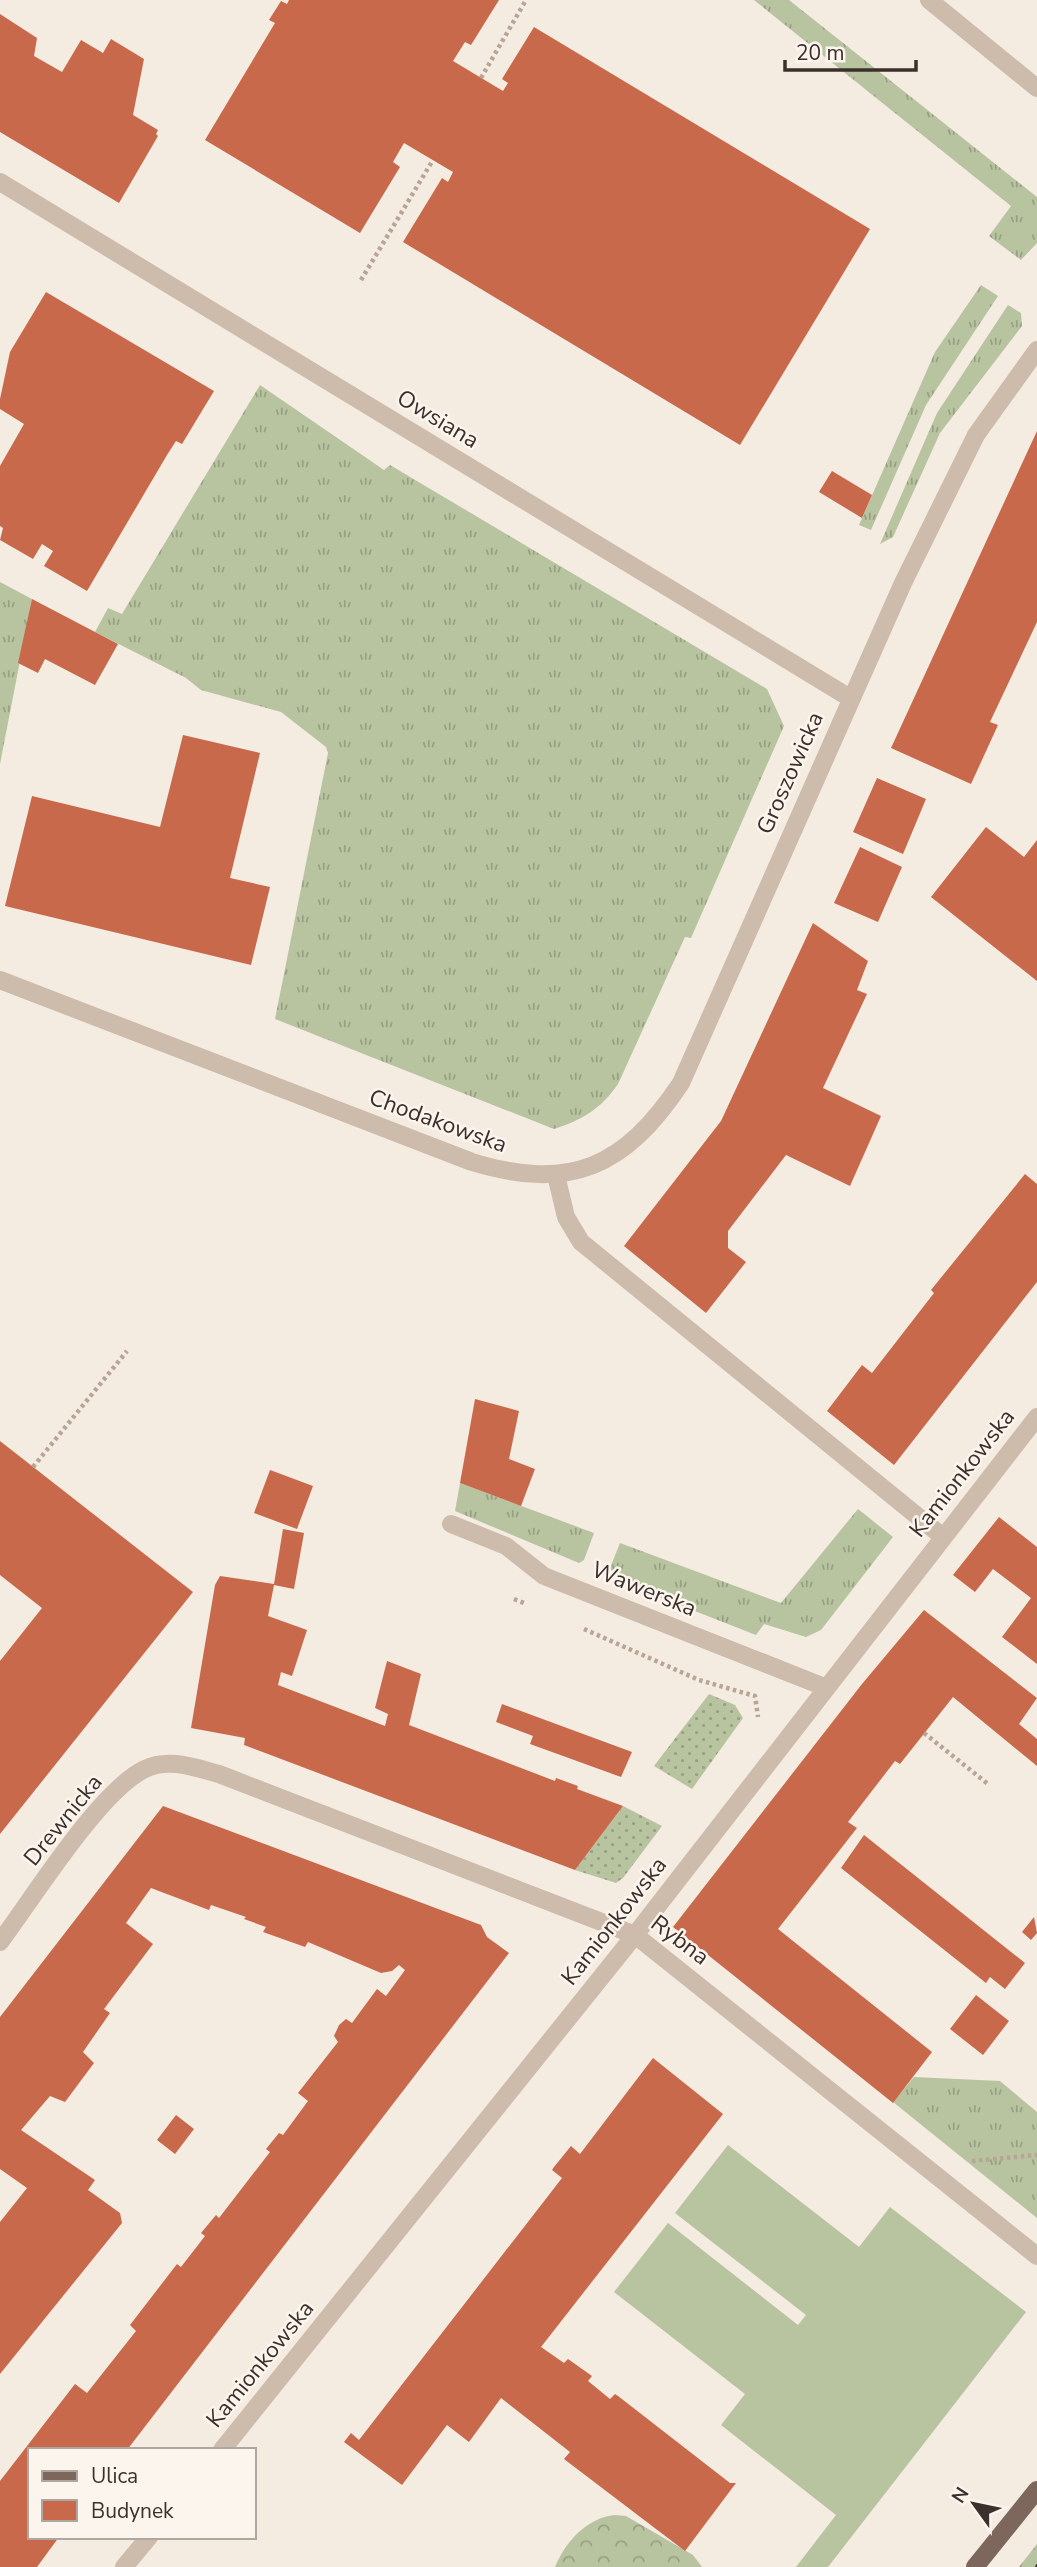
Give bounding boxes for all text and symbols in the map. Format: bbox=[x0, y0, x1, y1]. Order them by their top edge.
scale bar bbox=[785, 28, 916, 72]
text: 20 m bbox=[796, 39, 845, 67]
street label: Owsiana bbox=[391, 382, 485, 456]
street label: Groszowicka bbox=[749, 707, 831, 839]
street label: Chodakowska bbox=[365, 1082, 511, 1160]
street label: Kamionkowska bbox=[902, 1402, 1022, 1544]
street label: Wawerska bbox=[587, 1554, 701, 1624]
street label: Drewnicka bbox=[17, 1768, 109, 1872]
street label: Kamionkowska bbox=[554, 1850, 674, 1992]
street label: Rybna bbox=[644, 1908, 716, 1972]
street label: Kamionkowska bbox=[199, 2294, 321, 2434]
legend bbox=[28, 2448, 256, 2539]
text: Ulica bbox=[91, 2462, 138, 2490]
north arrow bbox=[939, 2469, 1009, 2539]
text: N bbox=[946, 2482, 975, 2508]
text: Budynek bbox=[91, 2497, 174, 2525]

